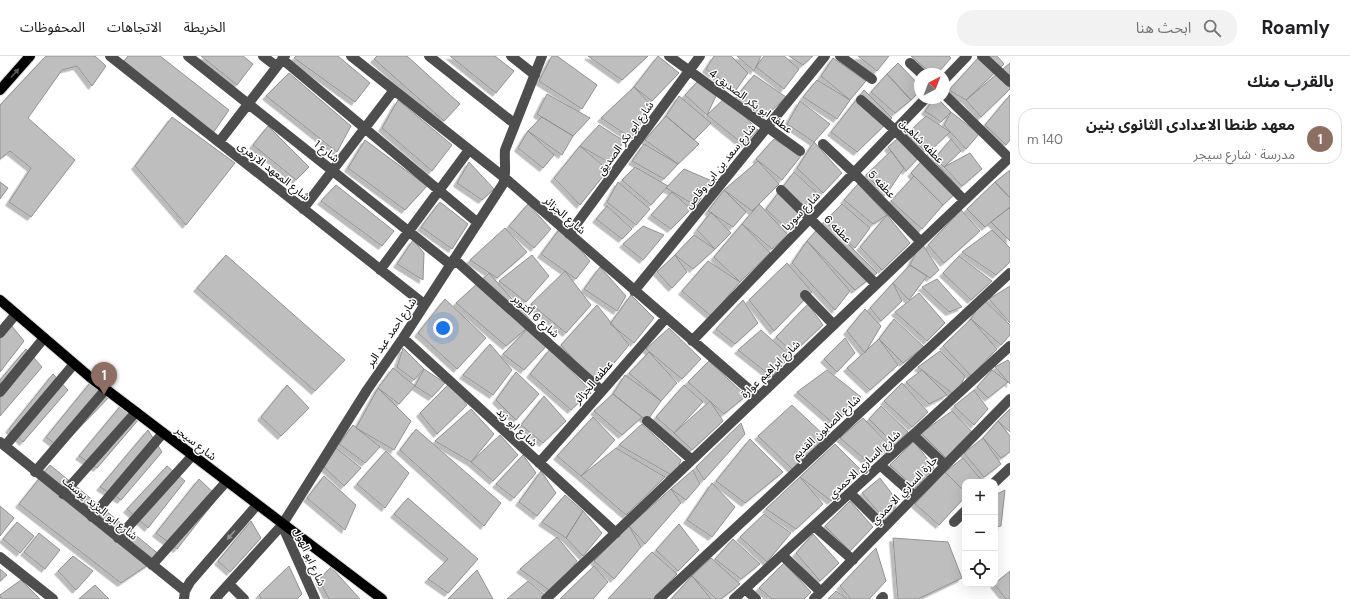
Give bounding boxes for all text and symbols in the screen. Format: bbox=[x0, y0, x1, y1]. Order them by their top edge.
search box bbox=[957, 10, 1237, 46]
text: Roamly bbox=[1261, 15, 1330, 40]
icon: search bbox=[1201, 17, 1223, 39]
text: المحفوظات bbox=[20, 18, 85, 36]
text: الاتجاهات bbox=[107, 18, 162, 36]
text: الخريطة bbox=[184, 18, 226, 36]
text: ابحث هنا bbox=[1136, 18, 1191, 38]
street label: عطفه ابو بكر الصديق 4 bbox=[706, 66, 796, 136]
one-way arrow bbox=[10, 68, 20, 78]
north arrow bbox=[914, 68, 950, 104]
text: بالقرب منك bbox=[1247, 70, 1334, 92]
street label: شارع ابو بكر الصديق bbox=[594, 98, 658, 178]
text: معهد طنطا الاعدادى الثانوى بنين bbox=[1086, 115, 1295, 135]
street label: عطفه شاهين bbox=[897, 116, 948, 167]
street label: شارع سعد بن ابى وقاص bbox=[681, 120, 760, 212]
text: 140 m bbox=[1027, 131, 1063, 148]
text: 1 bbox=[1318, 131, 1322, 148]
street label: شارع 1 bbox=[311, 137, 343, 166]
street label: شارع المعهد الازهرى bbox=[234, 138, 313, 205]
text: مدرسة · شارع سيجر bbox=[1194, 146, 1295, 163]
street label: عطفه 5 bbox=[865, 167, 899, 201]
street label: شارع سوريا bbox=[779, 188, 824, 234]
street label: شارع الجزائر bbox=[540, 192, 589, 238]
street label: عطفه 6 bbox=[821, 212, 855, 246]
street label: شارع 6 أكتوبر bbox=[508, 291, 562, 342]
street label: شارع احمد عبد البر bbox=[362, 294, 420, 371]
your location bbox=[433, 318, 453, 338]
street label: شارع ابراهيم عوارة bbox=[737, 337, 804, 402]
street label: عطفه الجزائر bbox=[569, 357, 616, 408]
pin: 1 bbox=[91, 362, 117, 395]
street label: شارع الصابون القديم bbox=[789, 392, 865, 464]
street label: شارع ابو زيد bbox=[493, 405, 541, 450]
street label: شارع سيجر bbox=[171, 422, 220, 464]
street label: شارع الساري الاحمدي bbox=[825, 427, 905, 503]
street label: حارة الساري الاحمدي bbox=[868, 452, 943, 529]
street label: شارع ابو اليزيد يوسف bbox=[59, 473, 141, 544]
map controls bbox=[962, 479, 998, 587]
button: + bbox=[962, 479, 998, 515]
button: − bbox=[962, 515, 998, 551]
street label: شارع ابو الهول bbox=[290, 526, 329, 589]
one-way arrow bbox=[227, 529, 236, 540]
button: locate bbox=[962, 551, 998, 587]

